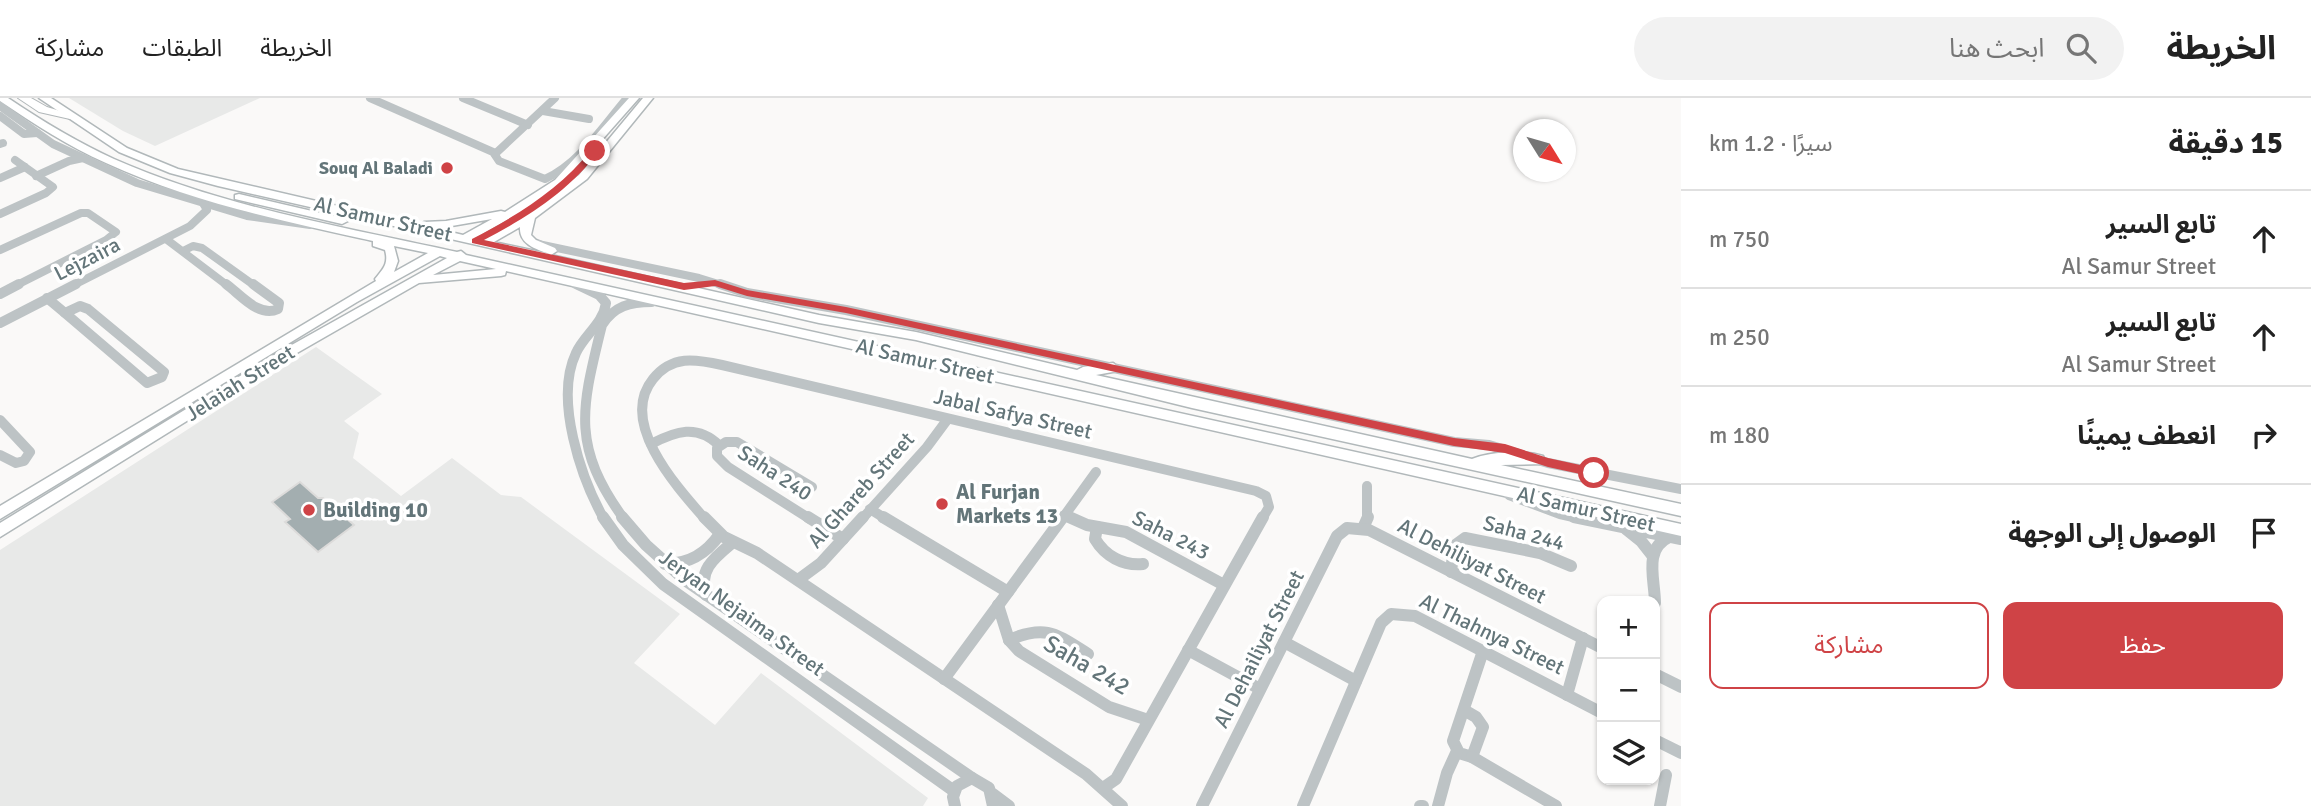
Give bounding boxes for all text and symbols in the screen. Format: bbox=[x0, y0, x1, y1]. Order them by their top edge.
search box bbox=[1634, 17, 2124, 80]
text: الخريطة bbox=[2166, 28, 2276, 69]
icon: search bbox=[2062, 29, 2100, 67]
text: مشاركة bbox=[35, 33, 104, 63]
text: الطبقات bbox=[142, 33, 222, 63]
text: الخريطة bbox=[260, 33, 332, 63]
text: ابحث هنا bbox=[1949, 33, 2044, 65]
north arrow bbox=[1513, 119, 1576, 182]
text: 15 دقيقة bbox=[2169, 125, 2283, 162]
text: سيرًا · 1.2 km bbox=[1709, 129, 1833, 158]
route end bbox=[579, 135, 610, 166]
place label: Souq Al Baladi bbox=[319, 157, 433, 179]
marker: Souq Al Baladi bbox=[439, 160, 455, 176]
street label: Al Samur Street bbox=[311, 190, 455, 248]
text: تابع السير bbox=[2106, 209, 2216, 241]
icon: ahead bbox=[2245, 220, 2283, 258]
text: 750 m bbox=[1709, 225, 1770, 254]
street label: Lejzaira bbox=[50, 231, 124, 287]
text: Al Samur Street bbox=[2062, 252, 2216, 281]
text: تابع السير bbox=[2106, 307, 2216, 339]
icon: ahead bbox=[2245, 318, 2283, 356]
text: 250 m bbox=[1709, 323, 1770, 352]
street label: Al Samur Street bbox=[853, 332, 997, 390]
street label: Jelaiah Street bbox=[181, 339, 299, 427]
text: Al Samur Street bbox=[2062, 350, 2216, 379]
street label: Jabal Safya Street bbox=[931, 383, 1095, 445]
icon: right bbox=[2245, 416, 2283, 454]
text: انعطف يمينًا bbox=[2077, 420, 2216, 452]
text: 180 m bbox=[1709, 421, 1770, 450]
street label: Al Ghareb Street bbox=[802, 427, 920, 553]
street label: Saha 240 bbox=[733, 439, 817, 507]
route start bbox=[1578, 457, 1609, 488]
place label: Al Furjan Markets 13 bbox=[956, 479, 1058, 529]
street label: Al Samur Street bbox=[1514, 480, 1658, 538]
marker: Al Furjan Markets 13 bbox=[934, 496, 950, 512]
place label: Building 10 bbox=[323, 497, 428, 523]
marker: Building 10 bbox=[301, 502, 317, 518]
street label: Saha 243 bbox=[1128, 505, 1214, 565]
street label: Saha 244 bbox=[1481, 510, 1567, 556]
street label: Al Dehiliyat Street bbox=[1394, 512, 1550, 610]
icon: arrive bbox=[2245, 514, 2283, 552]
text: الوصول إلى الوجهة bbox=[2008, 518, 2216, 550]
street label: Jeryan Nejaima Street bbox=[654, 544, 830, 682]
street label: Al Dehailiyat Street bbox=[1208, 566, 1310, 732]
street label: Al Thahnya Street bbox=[1415, 588, 1569, 680]
map controls bbox=[1597, 596, 1660, 785]
button: + bbox=[1597, 596, 1660, 659]
button: مشاركة bbox=[1709, 602, 1989, 689]
button: حفظ bbox=[2003, 602, 2283, 689]
street label: Saha 242 bbox=[1038, 628, 1136, 702]
button: − bbox=[1597, 659, 1660, 722]
button: layers bbox=[1597, 722, 1660, 785]

